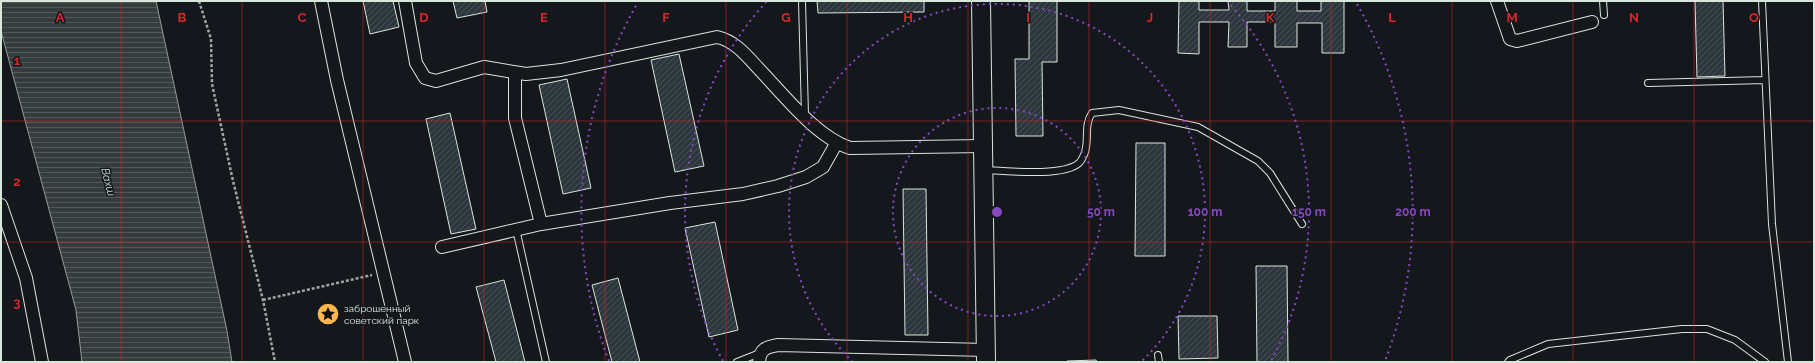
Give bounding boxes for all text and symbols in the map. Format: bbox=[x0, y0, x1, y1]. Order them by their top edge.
text: A bbox=[56, 10, 65, 25]
text: B bbox=[178, 10, 187, 25]
text: C bbox=[298, 10, 307, 25]
text: D bbox=[419, 10, 429, 25]
text: E bbox=[540, 10, 548, 25]
text: F bbox=[662, 10, 670, 25]
text: G bbox=[781, 10, 791, 25]
text: H bbox=[903, 10, 913, 25]
text: I bbox=[1026, 10, 1030, 25]
text: J bbox=[1147, 10, 1153, 25]
text: K bbox=[1266, 10, 1275, 25]
text: L bbox=[1388, 10, 1396, 25]
text: M bbox=[1506, 10, 1518, 25]
text: N bbox=[1629, 10, 1639, 25]
text: O bbox=[1749, 10, 1759, 25]
text: 1 bbox=[14, 53, 21, 68]
water label: Вахш bbox=[98, 167, 118, 198]
text: 2 bbox=[13, 174, 21, 189]
centre of rings bbox=[990, 205, 1004, 219]
text: 50 m bbox=[1087, 205, 1115, 219]
text: 100 m bbox=[1188, 205, 1222, 219]
text: 150 m bbox=[1292, 205, 1326, 219]
text: 200 m bbox=[1395, 205, 1431, 219]
text: 3 bbox=[13, 295, 21, 310]
place icon: заброшенный советский парк bbox=[315, 301, 341, 327]
place label: заброшенный советский парк bbox=[344, 303, 419, 326]

